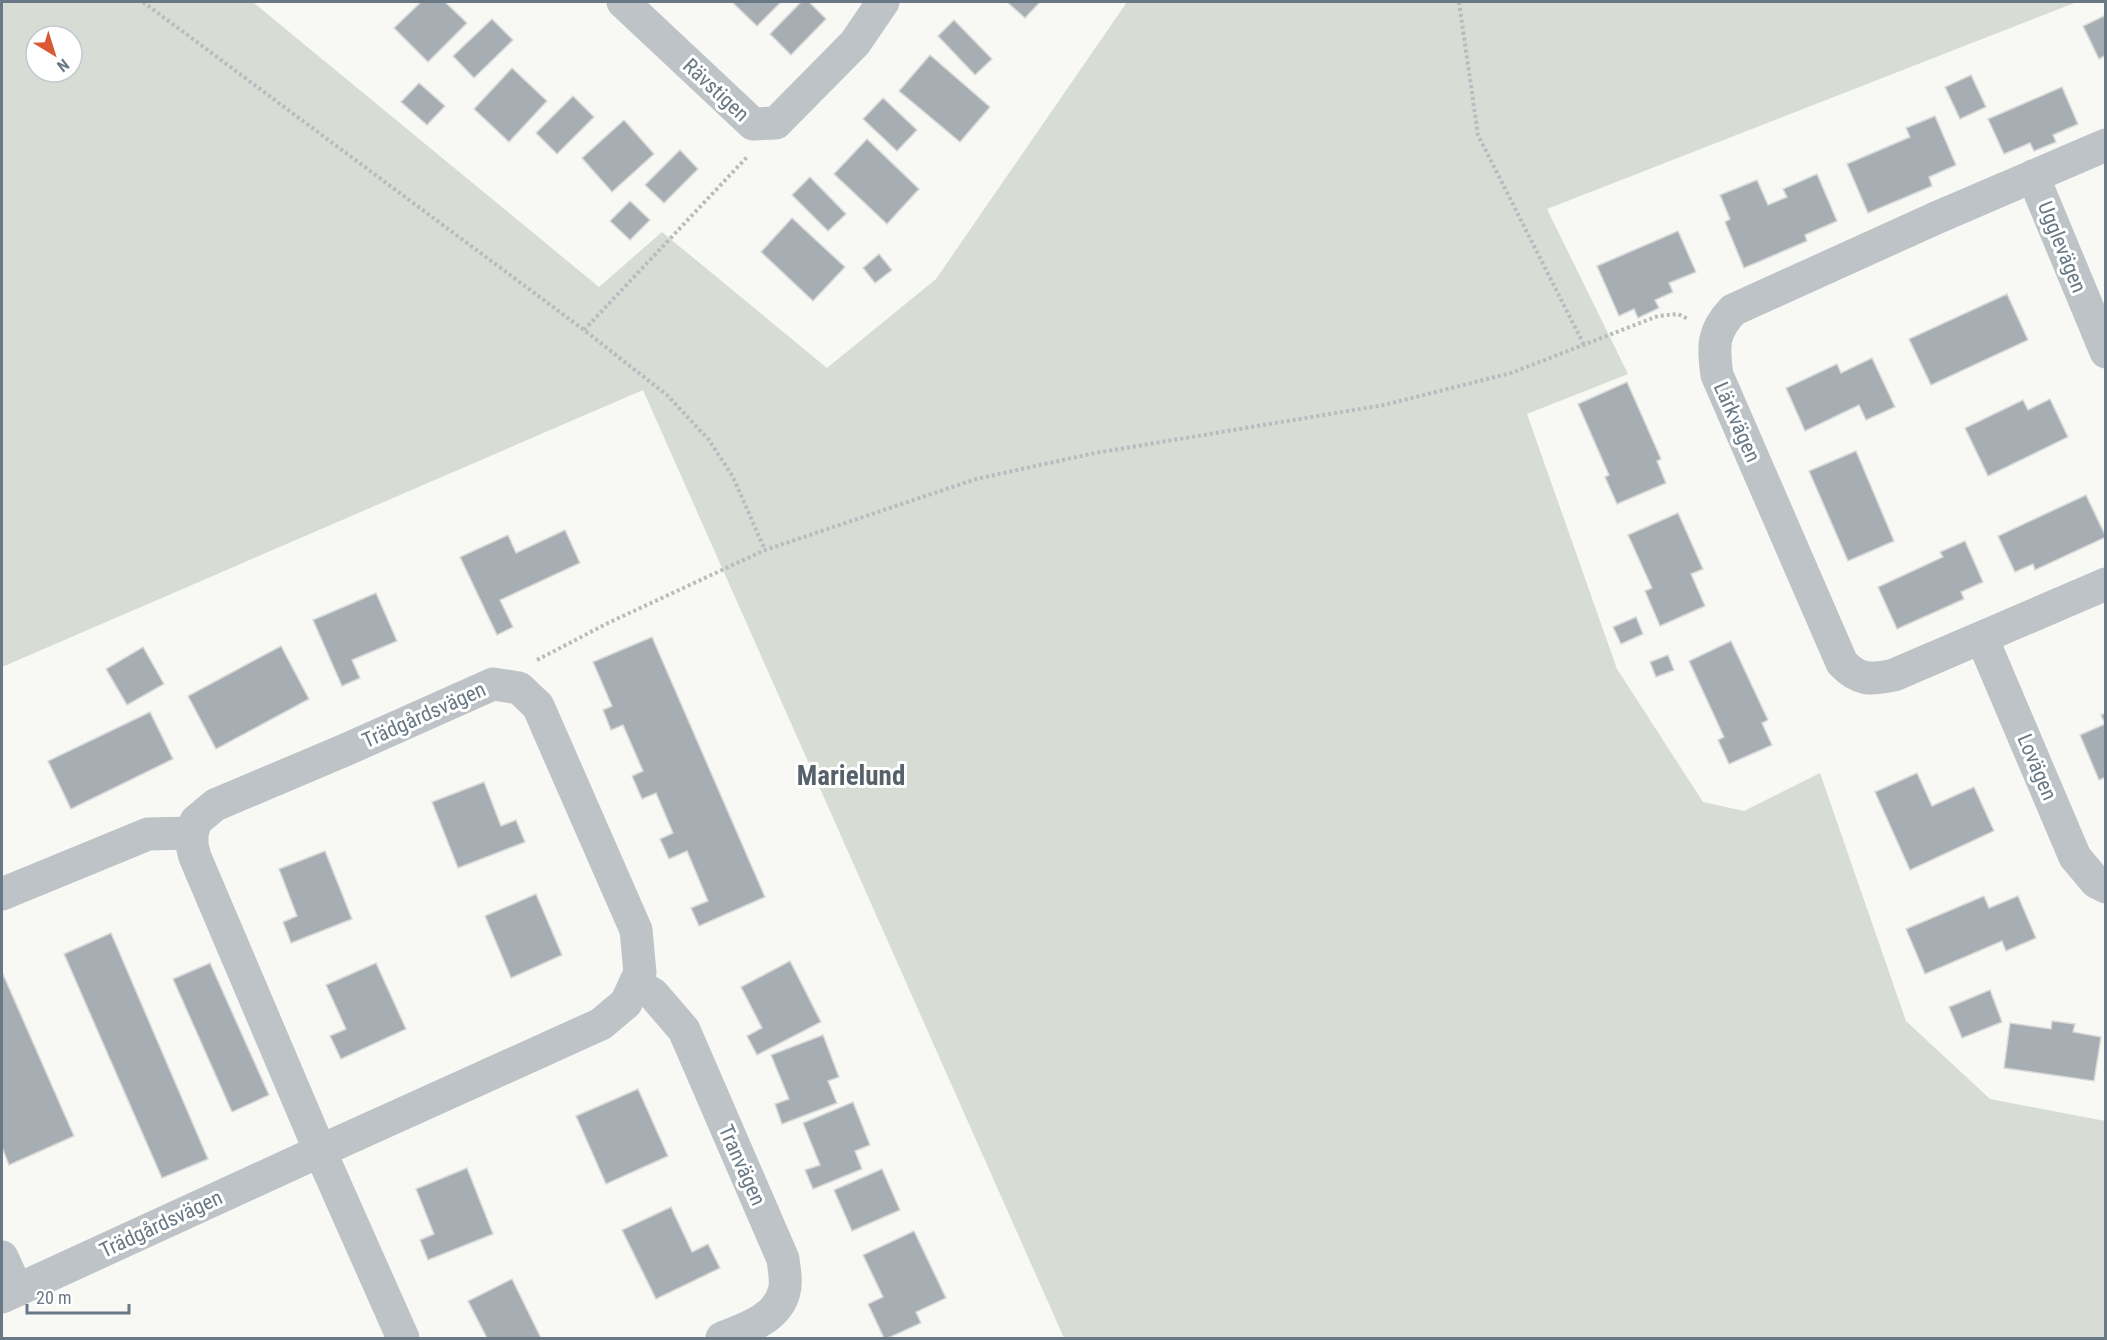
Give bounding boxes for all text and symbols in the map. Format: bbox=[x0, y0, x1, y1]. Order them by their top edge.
north arrow bbox=[24, 24, 84, 84]
street label: Rävstigen bbox=[678, 54, 754, 126]
text: N bbox=[53, 55, 73, 76]
street label: Ugglevägen bbox=[2033, 198, 2091, 296]
street label: Lärkvägen bbox=[1709, 378, 1765, 466]
street label: Trädgårdsvägen bbox=[359, 677, 489, 753]
street label: Lovägen bbox=[2012, 730, 2062, 804]
district label: Marielund bbox=[797, 760, 905, 792]
street label: Tranvägen bbox=[714, 1121, 770, 1209]
street label: Trädgårdsvägen bbox=[96, 1185, 226, 1263]
scale bar bbox=[27, 1277, 129, 1315]
text: 20 m bbox=[36, 1287, 71, 1308]

